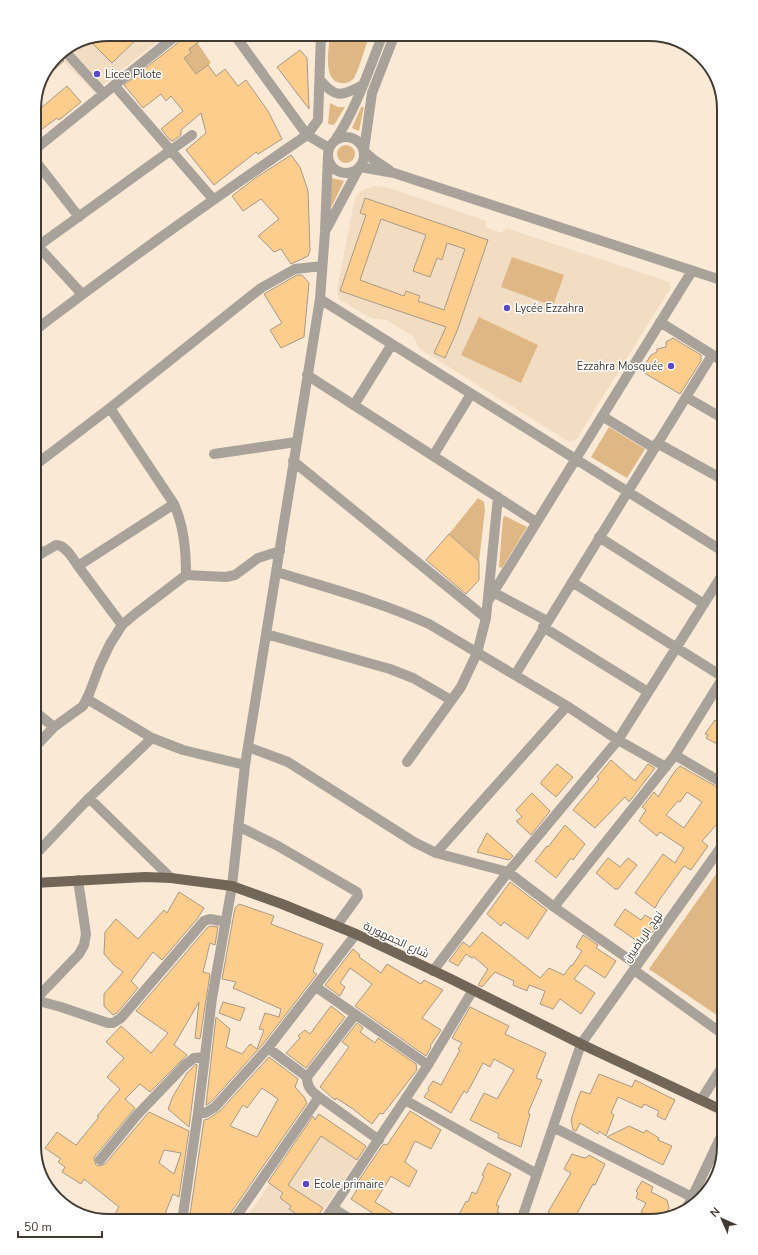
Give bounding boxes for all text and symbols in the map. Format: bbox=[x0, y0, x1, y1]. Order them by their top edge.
place label: Licee Pilote bbox=[105, 67, 162, 82]
marker: Licee Pilote bbox=[92, 69, 102, 79]
place label: Lycée Ezzahra bbox=[515, 301, 584, 316]
marker: Lycée Ezzahra bbox=[502, 303, 512, 313]
place label: Ezzahra Mosquée bbox=[577, 359, 663, 374]
marker: Ezzahra Mosquée bbox=[666, 361, 676, 371]
street label: نهج الرياضيين bbox=[620, 908, 666, 966]
street label: شارع الجمهورية bbox=[361, 918, 431, 962]
place label: Ecole primaire bbox=[314, 1177, 384, 1192]
marker: Ecole primaire bbox=[301, 1179, 311, 1189]
north arrow bbox=[702, 1199, 742, 1239]
text: N bbox=[707, 1204, 723, 1220]
scale bar bbox=[18, 1213, 102, 1239]
text: 50 m bbox=[24, 1219, 52, 1235]

